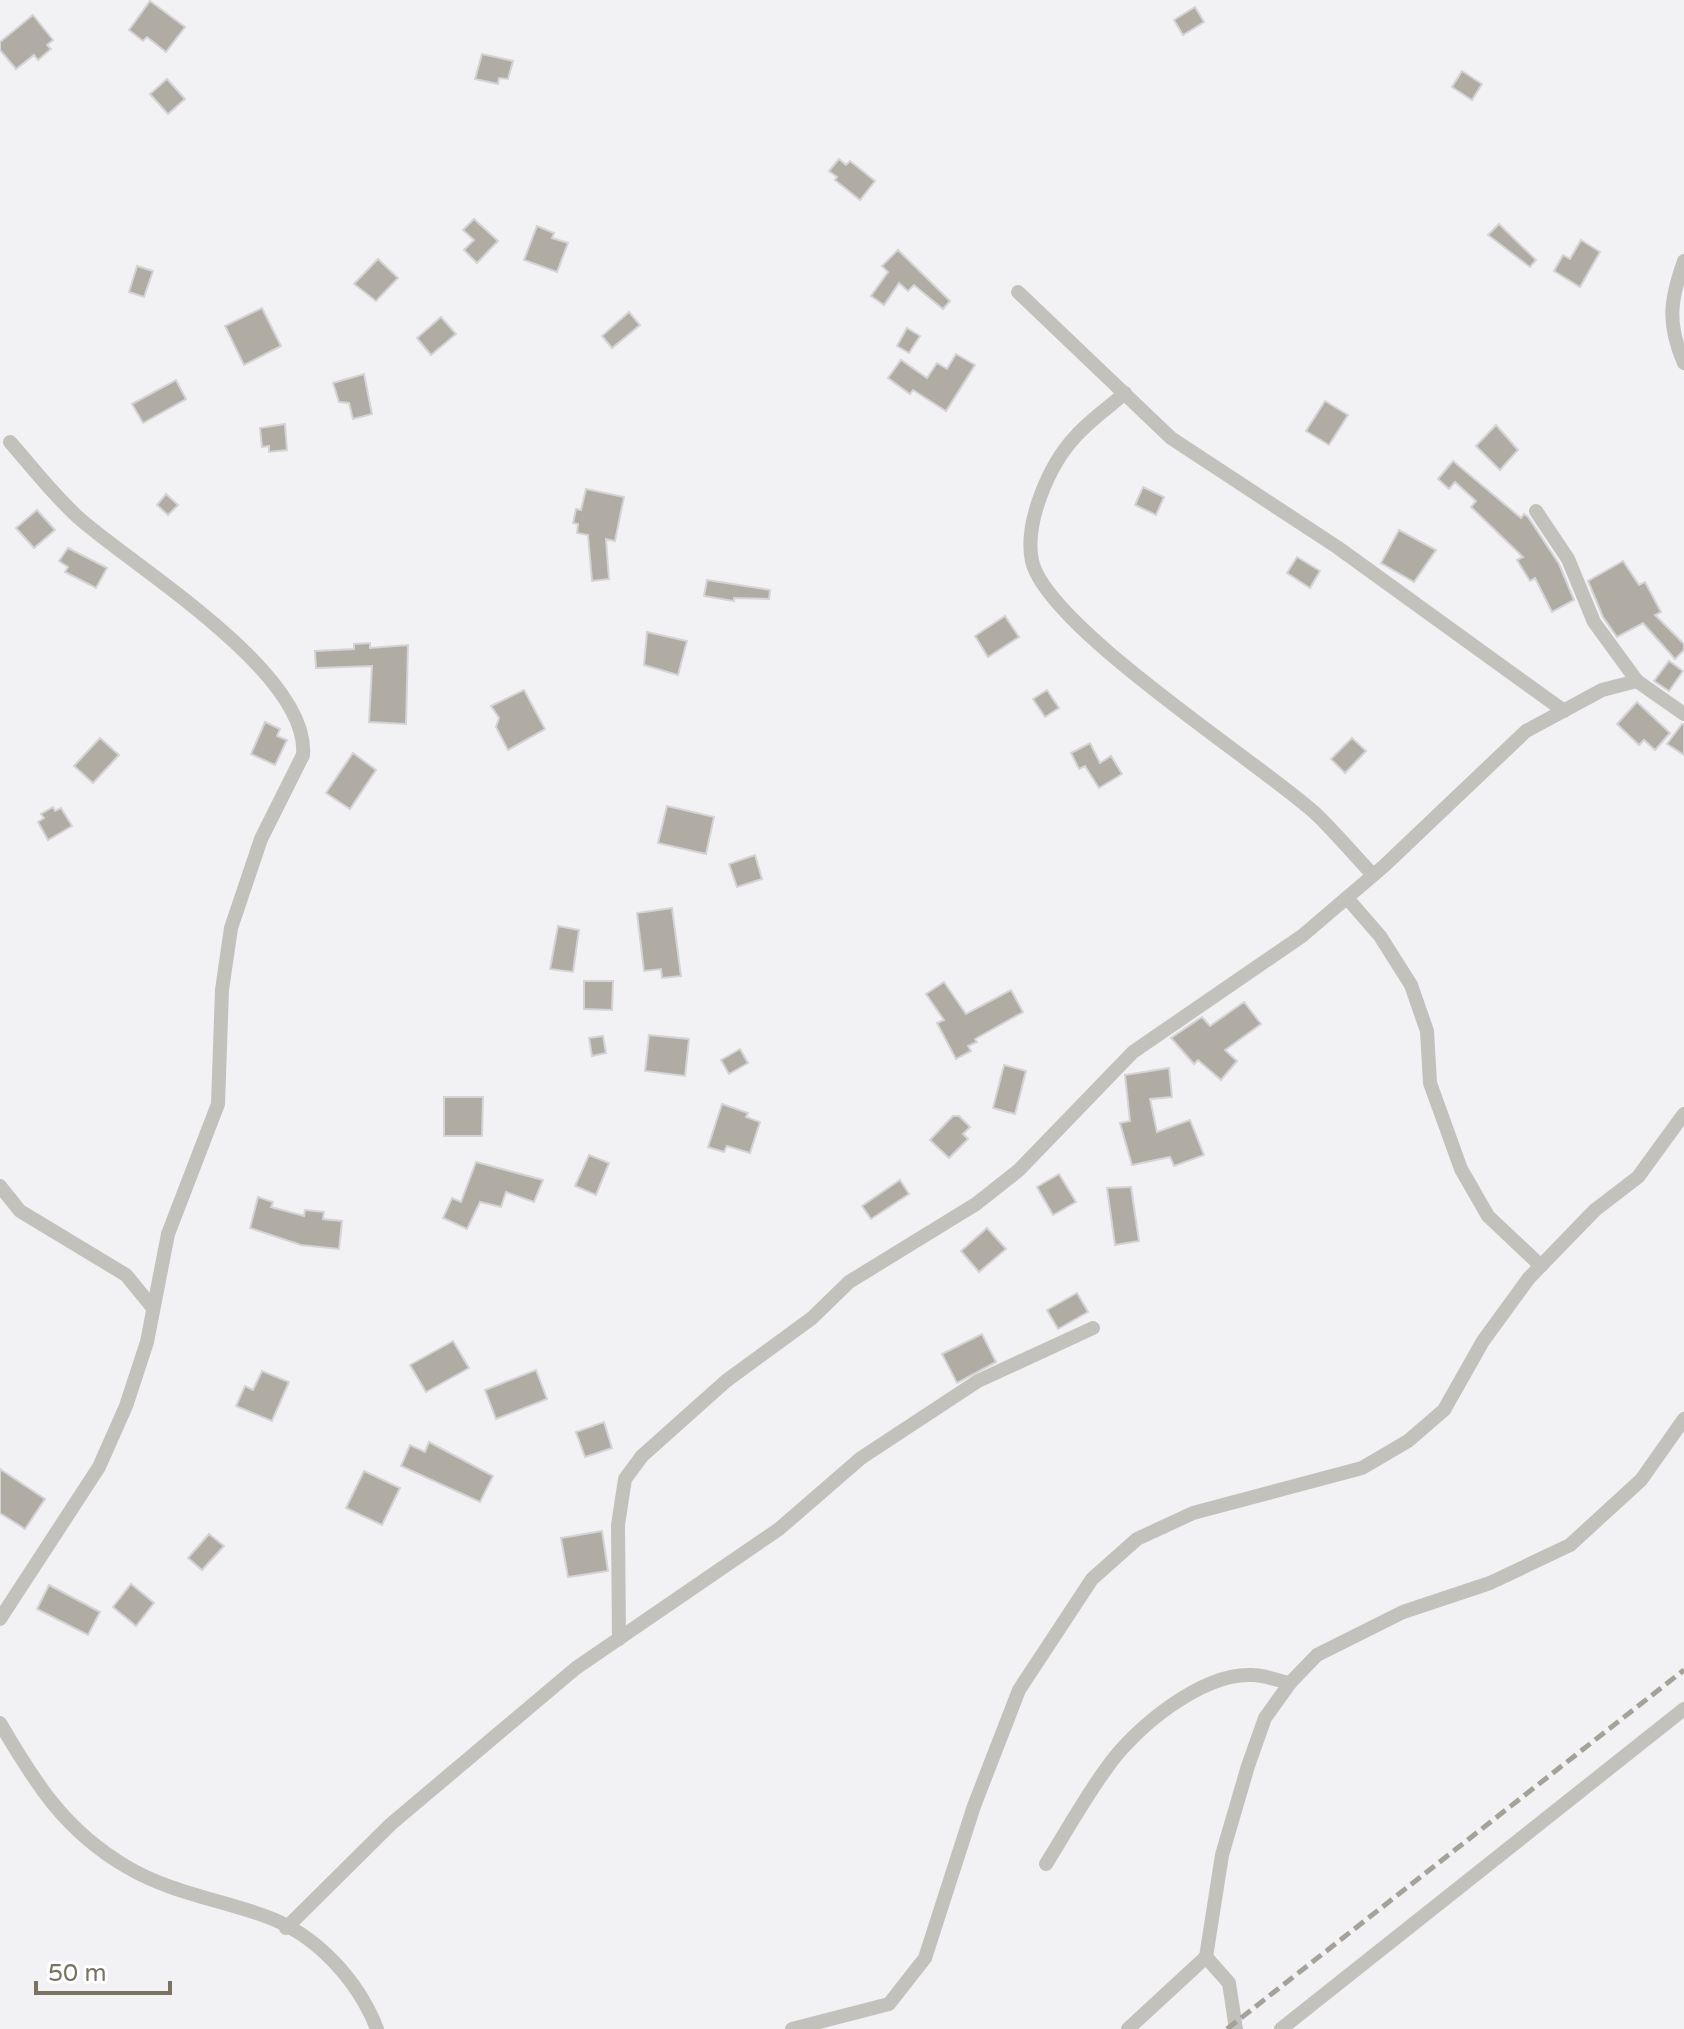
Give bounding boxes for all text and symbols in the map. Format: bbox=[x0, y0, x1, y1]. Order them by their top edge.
scale bar bbox=[36, 1945, 170, 1995]
text: 50 m bbox=[48, 1959, 106, 1988]

